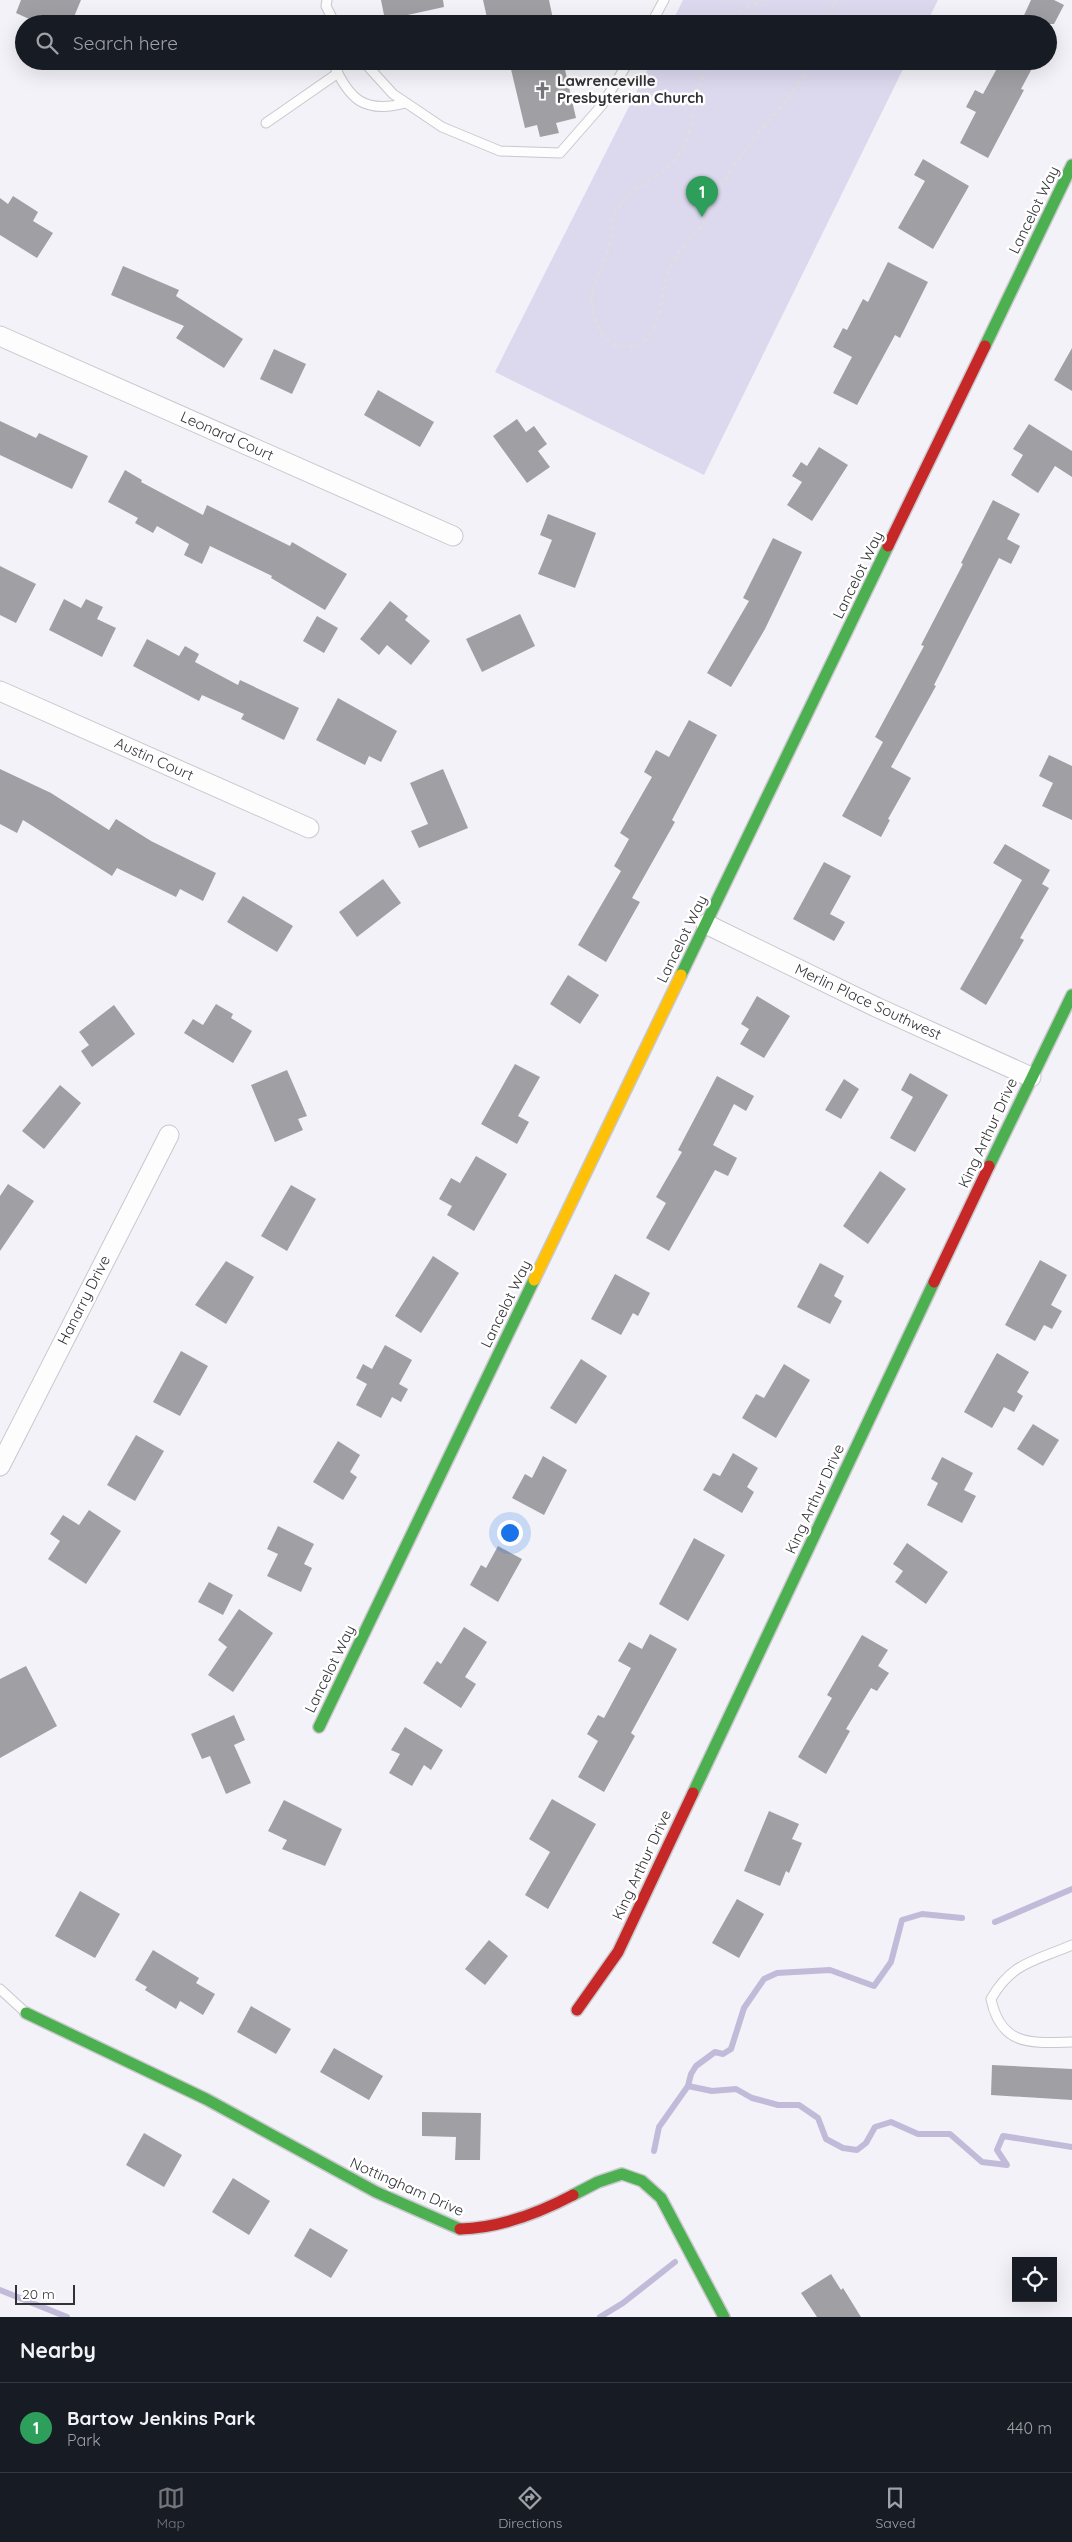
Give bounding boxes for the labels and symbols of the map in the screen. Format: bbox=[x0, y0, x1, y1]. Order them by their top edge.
place label: Lawrenceville Presbyterian Church bbox=[557, 71, 704, 107]
church icon: Lawrenceville Presbyterian Church bbox=[533, 80, 553, 100]
street label: Lancelot Way bbox=[1004, 163, 1063, 257]
pin: 1 bbox=[686, 176, 718, 217]
street label: Leonard Court bbox=[178, 406, 277, 465]
street label: Lancelot Way bbox=[828, 528, 887, 622]
street label: Austin Court bbox=[112, 733, 197, 784]
street label: Lancelot Way bbox=[652, 892, 711, 986]
street label: Merlin Place Southwest bbox=[792, 959, 944, 1044]
street label: King Arthur Drive bbox=[954, 1075, 1021, 1191]
street label: Hanarry Drive bbox=[53, 1252, 114, 1348]
street label: Lancelot Way bbox=[476, 1257, 535, 1351]
street label: King Arthur Drive bbox=[781, 1441, 848, 1557]
your location bbox=[497, 1520, 523, 1546]
street label: Lancelot Way bbox=[300, 1622, 359, 1716]
street label: King Arthur Drive bbox=[608, 1807, 675, 1923]
street label: Nottingham Drive bbox=[347, 2153, 467, 2220]
scale bar bbox=[15, 2282, 75, 2305]

